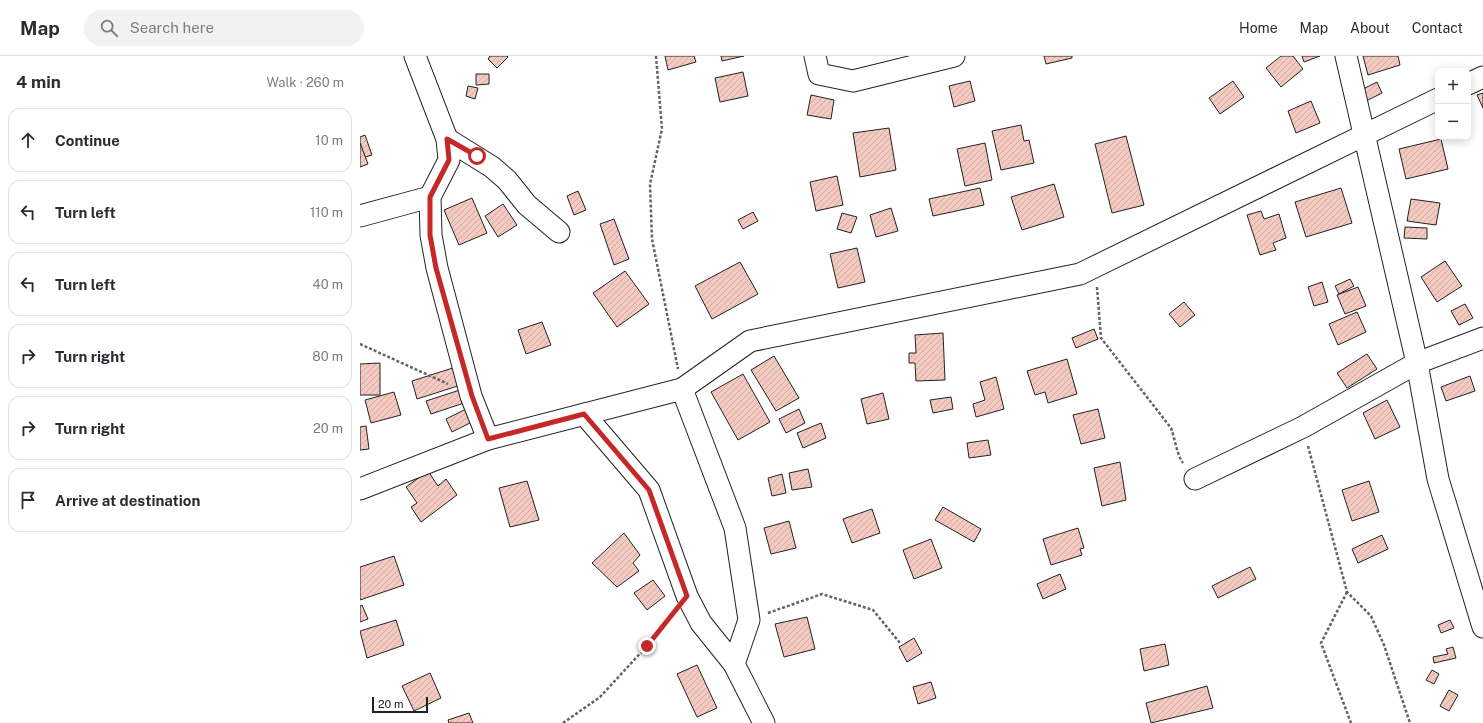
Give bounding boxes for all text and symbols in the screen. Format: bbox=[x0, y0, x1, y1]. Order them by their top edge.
search box bbox=[84, 10, 364, 46]
text: Map bbox=[20, 17, 60, 39]
icon: search bbox=[98, 17, 120, 39]
text: Search here bbox=[130, 19, 214, 36]
text: Home bbox=[1239, 20, 1278, 36]
text: Map bbox=[1300, 20, 1328, 36]
text: About bbox=[1350, 20, 1390, 36]
text: Contact bbox=[1412, 20, 1463, 36]
map controls bbox=[1435, 68, 1471, 140]
button: + bbox=[1435, 68, 1471, 104]
text: 4 min bbox=[16, 72, 61, 92]
text: Walk · 260 m bbox=[266, 75, 344, 90]
button: − bbox=[1435, 104, 1471, 140]
icon: ahead bbox=[17, 129, 39, 151]
text: Continue bbox=[55, 132, 120, 149]
text: 10 m bbox=[315, 133, 343, 148]
route start bbox=[468, 147, 486, 165]
icon: left bbox=[17, 201, 39, 223]
text: Turn left bbox=[55, 204, 116, 221]
text: 110 m bbox=[310, 205, 343, 220]
icon: left bbox=[17, 273, 39, 295]
text: Turn left bbox=[55, 276, 116, 293]
text: 40 m bbox=[312, 277, 343, 292]
icon: right bbox=[17, 345, 39, 367]
text: Turn right bbox=[55, 348, 125, 365]
text: 80 m bbox=[312, 349, 343, 364]
icon: right bbox=[17, 417, 39, 439]
text: Turn right bbox=[55, 420, 125, 437]
text: 20 m bbox=[313, 421, 343, 436]
icon: arrive bbox=[17, 489, 39, 511]
text: Arrive at destination bbox=[55, 492, 200, 509]
route end bbox=[638, 637, 656, 655]
scale bar bbox=[372, 695, 428, 714]
text: 20 m bbox=[378, 698, 403, 710]

